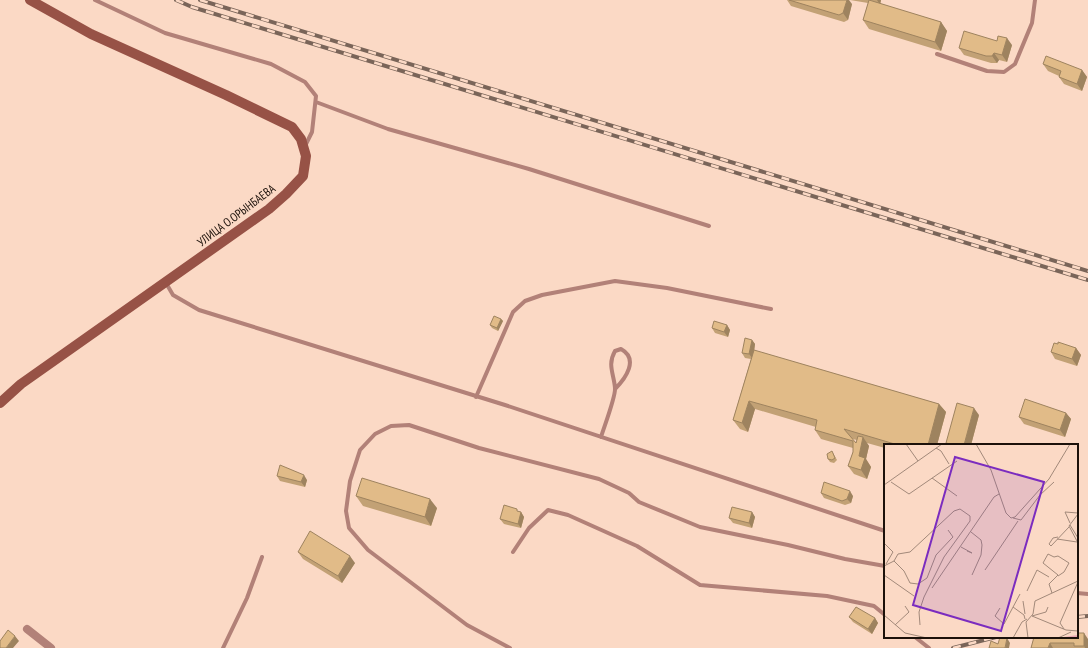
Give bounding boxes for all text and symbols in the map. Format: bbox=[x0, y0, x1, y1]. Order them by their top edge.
street label: УЛИЦА О.ОРЫНБАЕВА bbox=[194, 181, 278, 249]
inset map bbox=[884, 444, 1078, 638]

